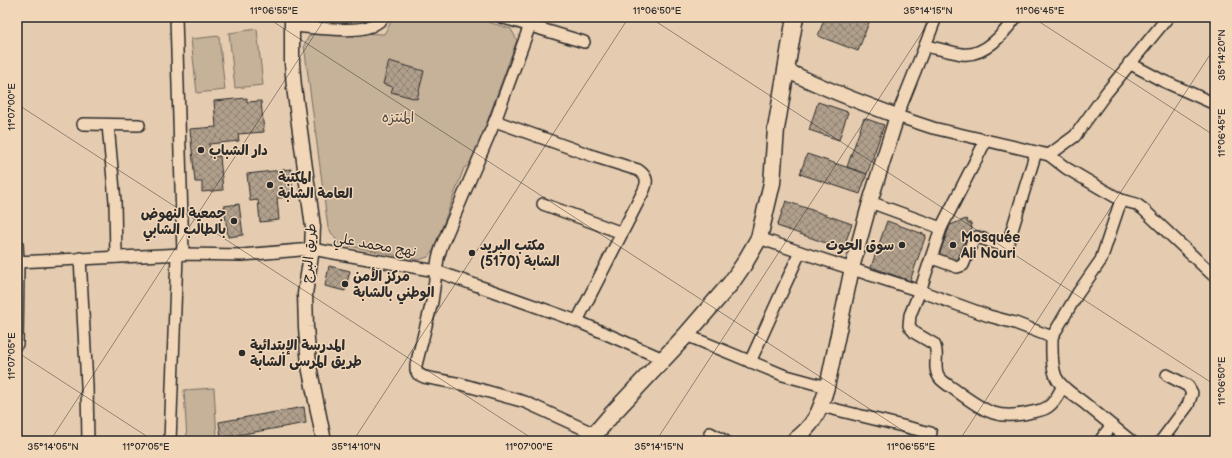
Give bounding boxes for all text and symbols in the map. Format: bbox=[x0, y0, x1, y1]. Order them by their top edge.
text: 11°06'55"E bbox=[250, 5, 299, 17]
text: 11°06'50"E bbox=[633, 5, 682, 17]
text: 35°14'15"N bbox=[903, 5, 953, 17]
text: 11°06'45"E bbox=[1016, 5, 1065, 17]
text: 35°14'20"N bbox=[1216, 29, 1228, 81]
text: 11°07'00"E bbox=[6, 83, 18, 131]
text: 11°06'45"E bbox=[1216, 108, 1228, 157]
park label: المنتزه bbox=[382, 109, 414, 126]
place label: دار الشباب bbox=[209, 142, 268, 159]
marker: دار الشباب bbox=[196, 145, 206, 155]
place label: المكتبة العامة الشابة bbox=[278, 169, 353, 202]
marker: المكتبة العامة الشابة bbox=[265, 180, 275, 190]
place label: جمعية النهوض بالطالب الشابي bbox=[141, 205, 226, 242]
marker: جمعية النهوض بالطالب الشابي bbox=[229, 216, 239, 226]
street label: طريق البرج bbox=[298, 222, 321, 284]
street label: نهج محمد علي bbox=[332, 229, 418, 265]
place label: Mosquée Ali Nouri bbox=[960, 229, 1020, 262]
place label: مكتب البريد الشابة (5170) bbox=[480, 237, 560, 270]
place label: سوق الحوت bbox=[826, 237, 894, 255]
marker: سوق الحوت bbox=[897, 240, 907, 250]
marker: Mosquée Ali Nouri bbox=[948, 240, 958, 250]
marker: مكتب البريد الشابة (5170) bbox=[467, 248, 477, 258]
place label: مركز الأمن الوطني بالشابة bbox=[353, 266, 435, 305]
marker: مركز الأمن الوطني بالشابة bbox=[340, 279, 350, 289]
text: 11°07'05"E bbox=[6, 332, 18, 380]
place label: المدرسة الإبتدائية طريق المرسى الشابة bbox=[250, 337, 362, 370]
marker: المدرسة الإبتدائية طريق المرسى الشابة bbox=[237, 348, 247, 358]
text: 11°06'50"E bbox=[1216, 356, 1228, 405]
text: 35°14'05"N bbox=[27, 441, 79, 453]
text: 11°07'05"E bbox=[122, 441, 170, 453]
text: 35°14'10"N bbox=[331, 441, 381, 453]
text: 11°07'00"E bbox=[505, 441, 553, 453]
text: 35°14'15"N bbox=[634, 441, 684, 453]
text: 11°06'55"E bbox=[887, 441, 936, 453]

